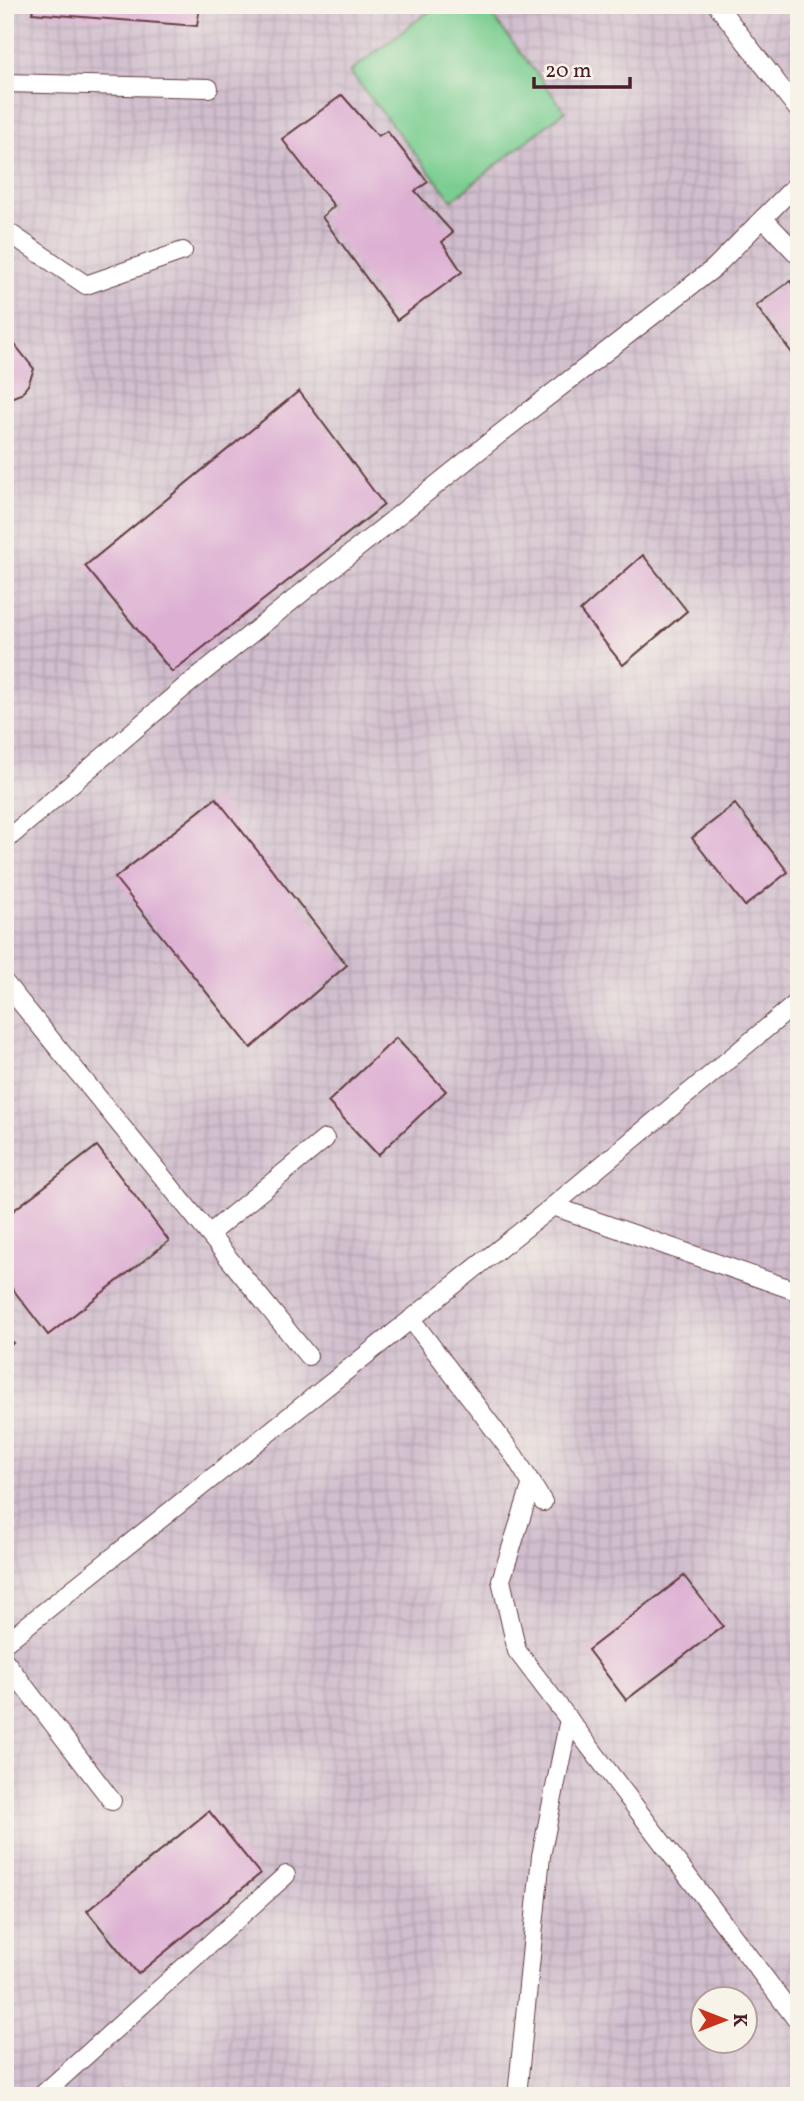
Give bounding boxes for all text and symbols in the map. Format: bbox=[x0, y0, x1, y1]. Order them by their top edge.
scale bar bbox=[534, 46, 631, 90]
text: 20 m bbox=[545, 57, 591, 86]
north arrow bbox=[688, 1986, 758, 2056]
text: K bbox=[726, 2013, 752, 2027]

